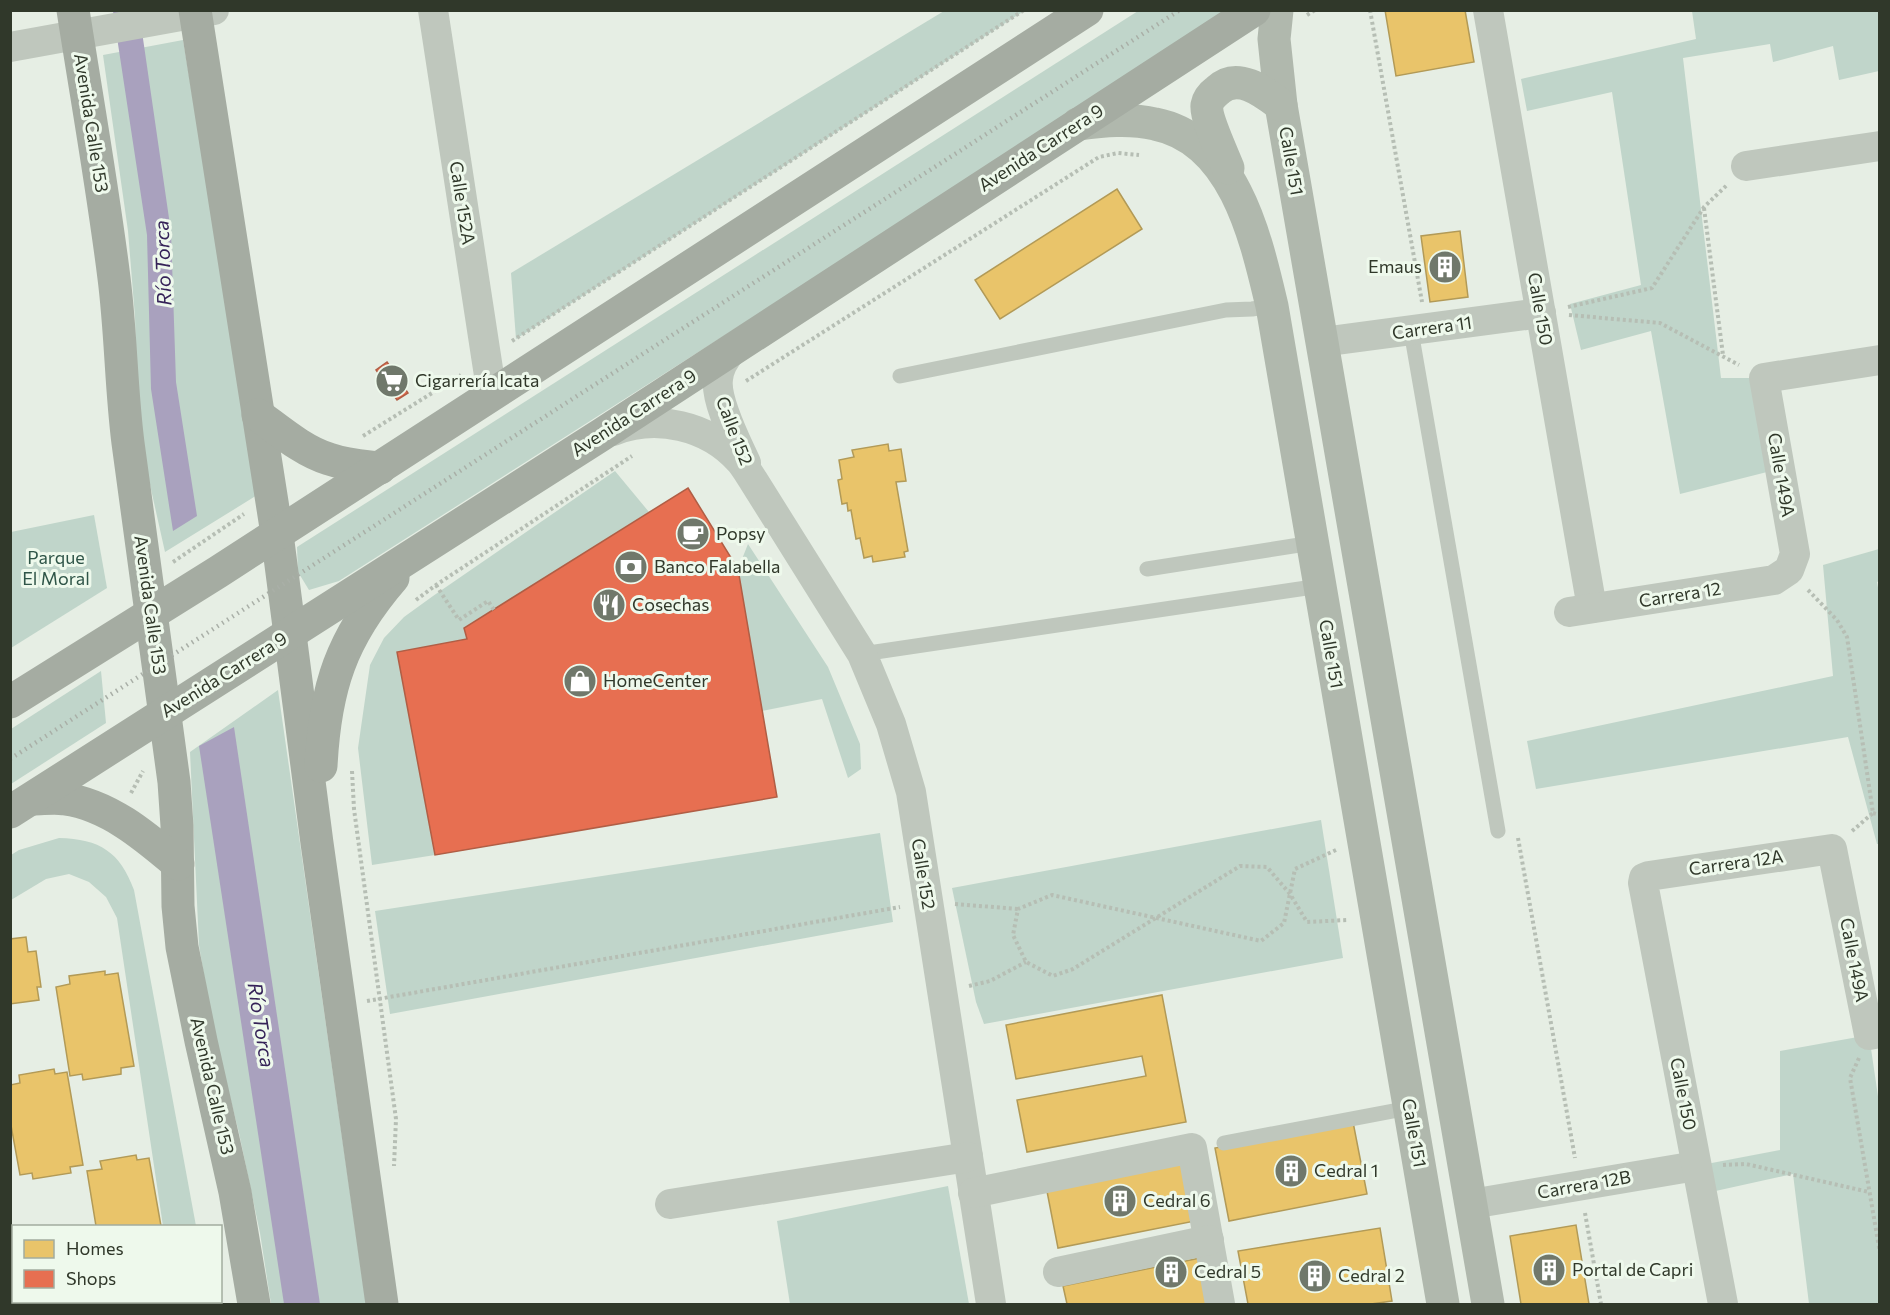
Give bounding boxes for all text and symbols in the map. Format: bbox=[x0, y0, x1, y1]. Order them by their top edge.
street label: Avenida Calle 153 bbox=[70, 52, 114, 194]
street label: Avenida Carrera 9 bbox=[974, 99, 1107, 196]
street label: Calle 151 bbox=[1275, 125, 1309, 197]
street label: Calle 152A bbox=[446, 160, 480, 246]
water label: Río Torca bbox=[149, 220, 175, 306]
building icon: Emaus bbox=[1427, 249, 1463, 285]
place label: Emaus bbox=[1368, 255, 1422, 277]
street label: Calle 150 bbox=[1524, 271, 1558, 347]
street label: Carrera 11 bbox=[1390, 311, 1473, 344]
supermarket icon: Cigarrería Icata bbox=[374, 363, 410, 399]
street label: Avenida Carrera 9 bbox=[567, 364, 700, 461]
place label: Cigarrería Icata bbox=[415, 369, 539, 391]
street label: Calle 152 bbox=[712, 393, 758, 468]
street label: Calle 149A bbox=[1764, 431, 1800, 519]
cafe icon: Popsy bbox=[675, 516, 711, 552]
place label: Popsy bbox=[716, 522, 766, 544]
street label: Avenida Calle 153 bbox=[130, 534, 172, 676]
park label: Parque El Moral bbox=[22, 546, 90, 589]
bank icon: Banco Falabella bbox=[613, 549, 649, 585]
place label: Banco Falabella bbox=[654, 555, 781, 577]
street label: Carrera 12 bbox=[1637, 577, 1723, 611]
restaurant icon: Cosechas bbox=[591, 587, 627, 623]
place label: Cosechas bbox=[632, 593, 709, 615]
street label: Calle 151 bbox=[1315, 618, 1349, 690]
street label: Avenida Carrera 9 bbox=[156, 627, 291, 722]
shop icon: HomeCenter bbox=[562, 663, 598, 699]
place label: HomeCenter bbox=[603, 669, 709, 691]
street label: Calle 152 bbox=[908, 837, 940, 911]
street label: Carrera 12A bbox=[1687, 844, 1785, 880]
street label: Calle 149A bbox=[1836, 916, 1874, 1004]
water label: Río Torca bbox=[243, 981, 281, 1069]
street label: Avenida Calle 153 bbox=[186, 1015, 239, 1157]
street label: Calle 150 bbox=[1666, 1056, 1702, 1132]
street label: Calle 151 bbox=[1398, 1097, 1432, 1169]
building icon: Cedral 1 bbox=[1273, 1153, 1309, 1189]
place label: Cedral 1 bbox=[1314, 1159, 1378, 1181]
street label: Carrera 12B bbox=[1535, 1165, 1632, 1203]
building icon: Cedral 6 bbox=[1102, 1183, 1138, 1219]
place label: Cedral 6 bbox=[1143, 1189, 1211, 1211]
legend bbox=[12, 1225, 222, 1303]
text: Homes bbox=[66, 1237, 124, 1259]
building icon: Portal de Capri bbox=[1531, 1252, 1567, 1288]
building icon: Cedral 5 bbox=[1153, 1254, 1189, 1290]
building icon: Cedral 2 bbox=[1297, 1258, 1333, 1294]
place label: Portal de Capri bbox=[1572, 1258, 1693, 1280]
place label: Cedral 5 bbox=[1194, 1260, 1261, 1282]
place label: Cedral 2 bbox=[1338, 1264, 1405, 1286]
text: Shops bbox=[66, 1267, 116, 1289]

